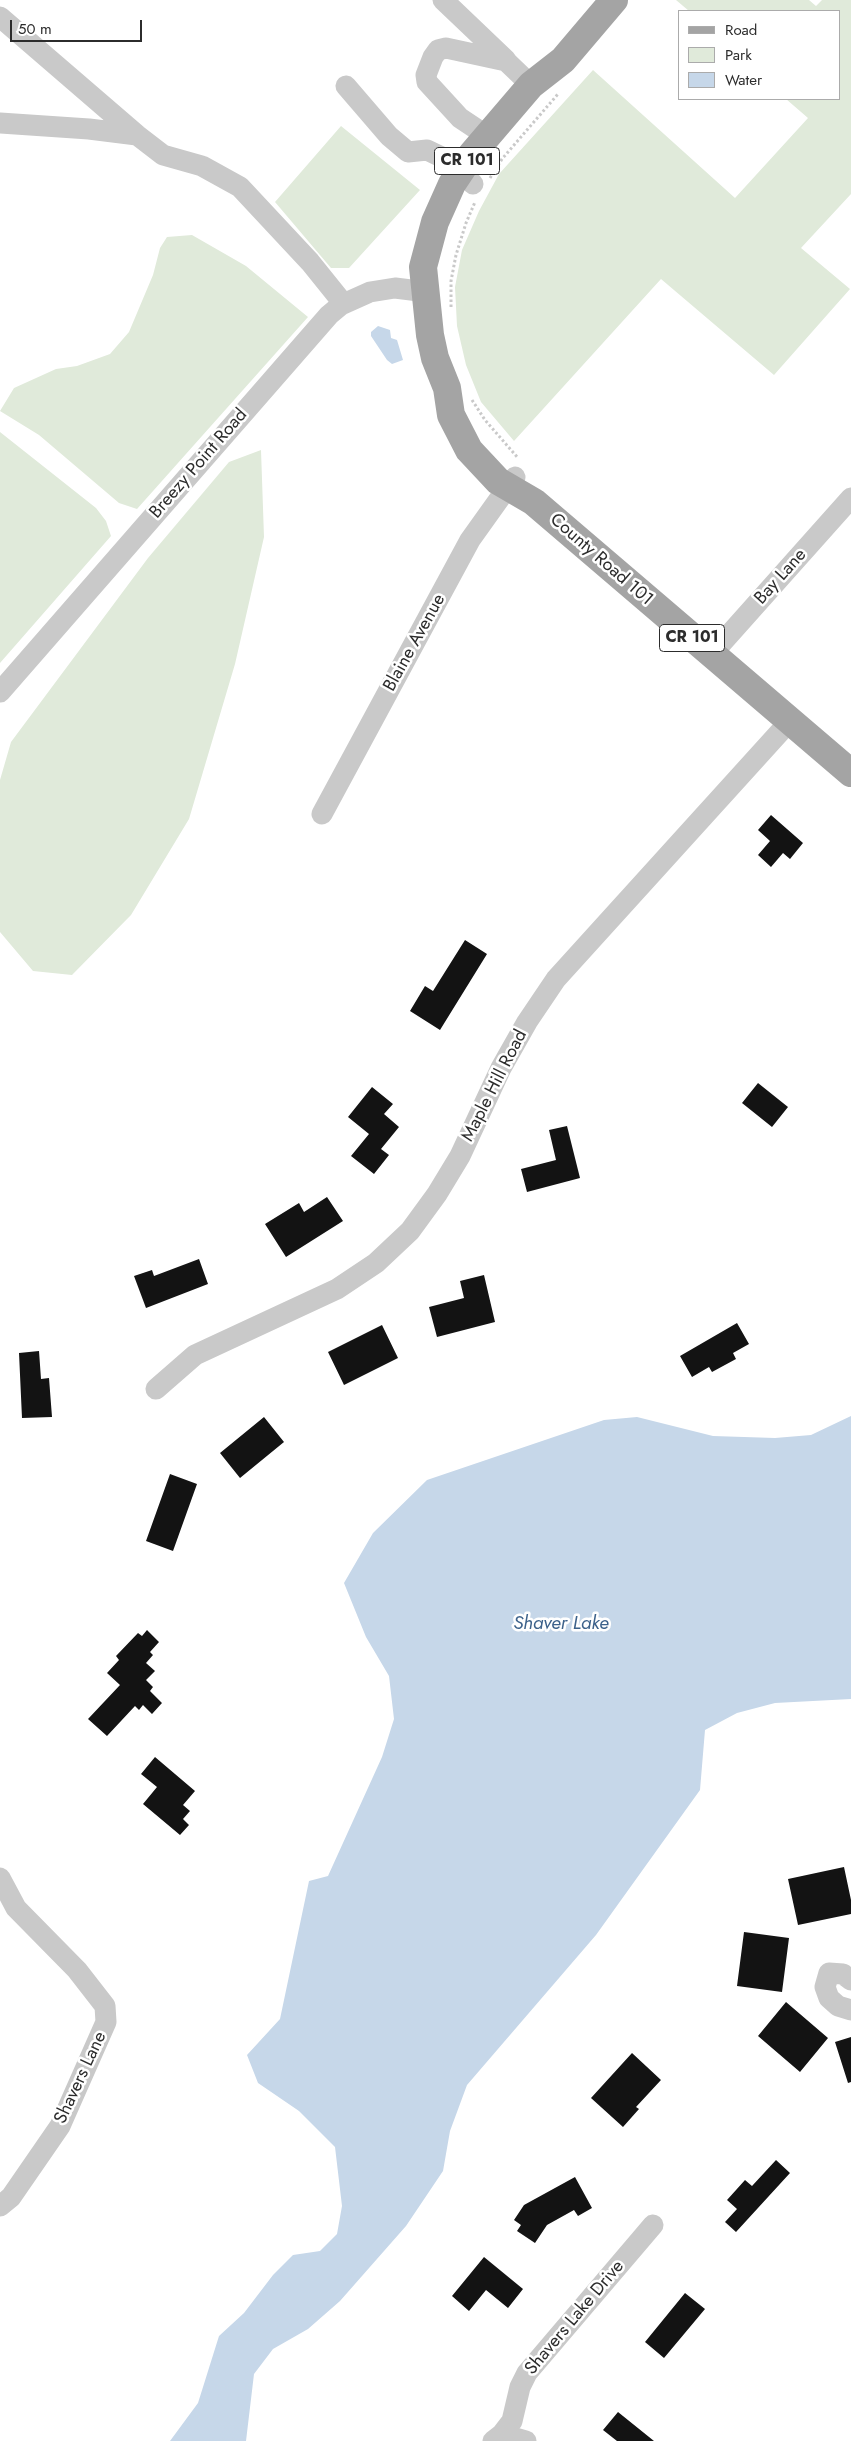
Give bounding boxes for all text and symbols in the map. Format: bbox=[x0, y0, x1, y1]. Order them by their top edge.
scale bar bbox=[12, 10, 145, 42]
legend bbox=[678, 10, 841, 100]
text: 50 m bbox=[18, 18, 52, 40]
text: Road bbox=[725, 19, 757, 41]
text: Park bbox=[725, 44, 752, 66]
text: Water bbox=[725, 69, 762, 91]
road number: CR 101 bbox=[434, 148, 500, 175]
street label: Breezy Point Road bbox=[146, 405, 252, 523]
street label: County Road 101 bbox=[545, 509, 657, 611]
street label: Bay Lane bbox=[750, 545, 812, 609]
street label: Blaine Avenue bbox=[379, 591, 451, 695]
road number: CR 101 bbox=[660, 624, 724, 651]
street label: Maple Hill Road bbox=[458, 1027, 532, 1145]
water label: Shaver Lake bbox=[513, 1613, 609, 1635]
street label: Shavers Lane bbox=[50, 2029, 112, 2127]
street label: Shavers Lake Drive bbox=[521, 2256, 629, 2380]

